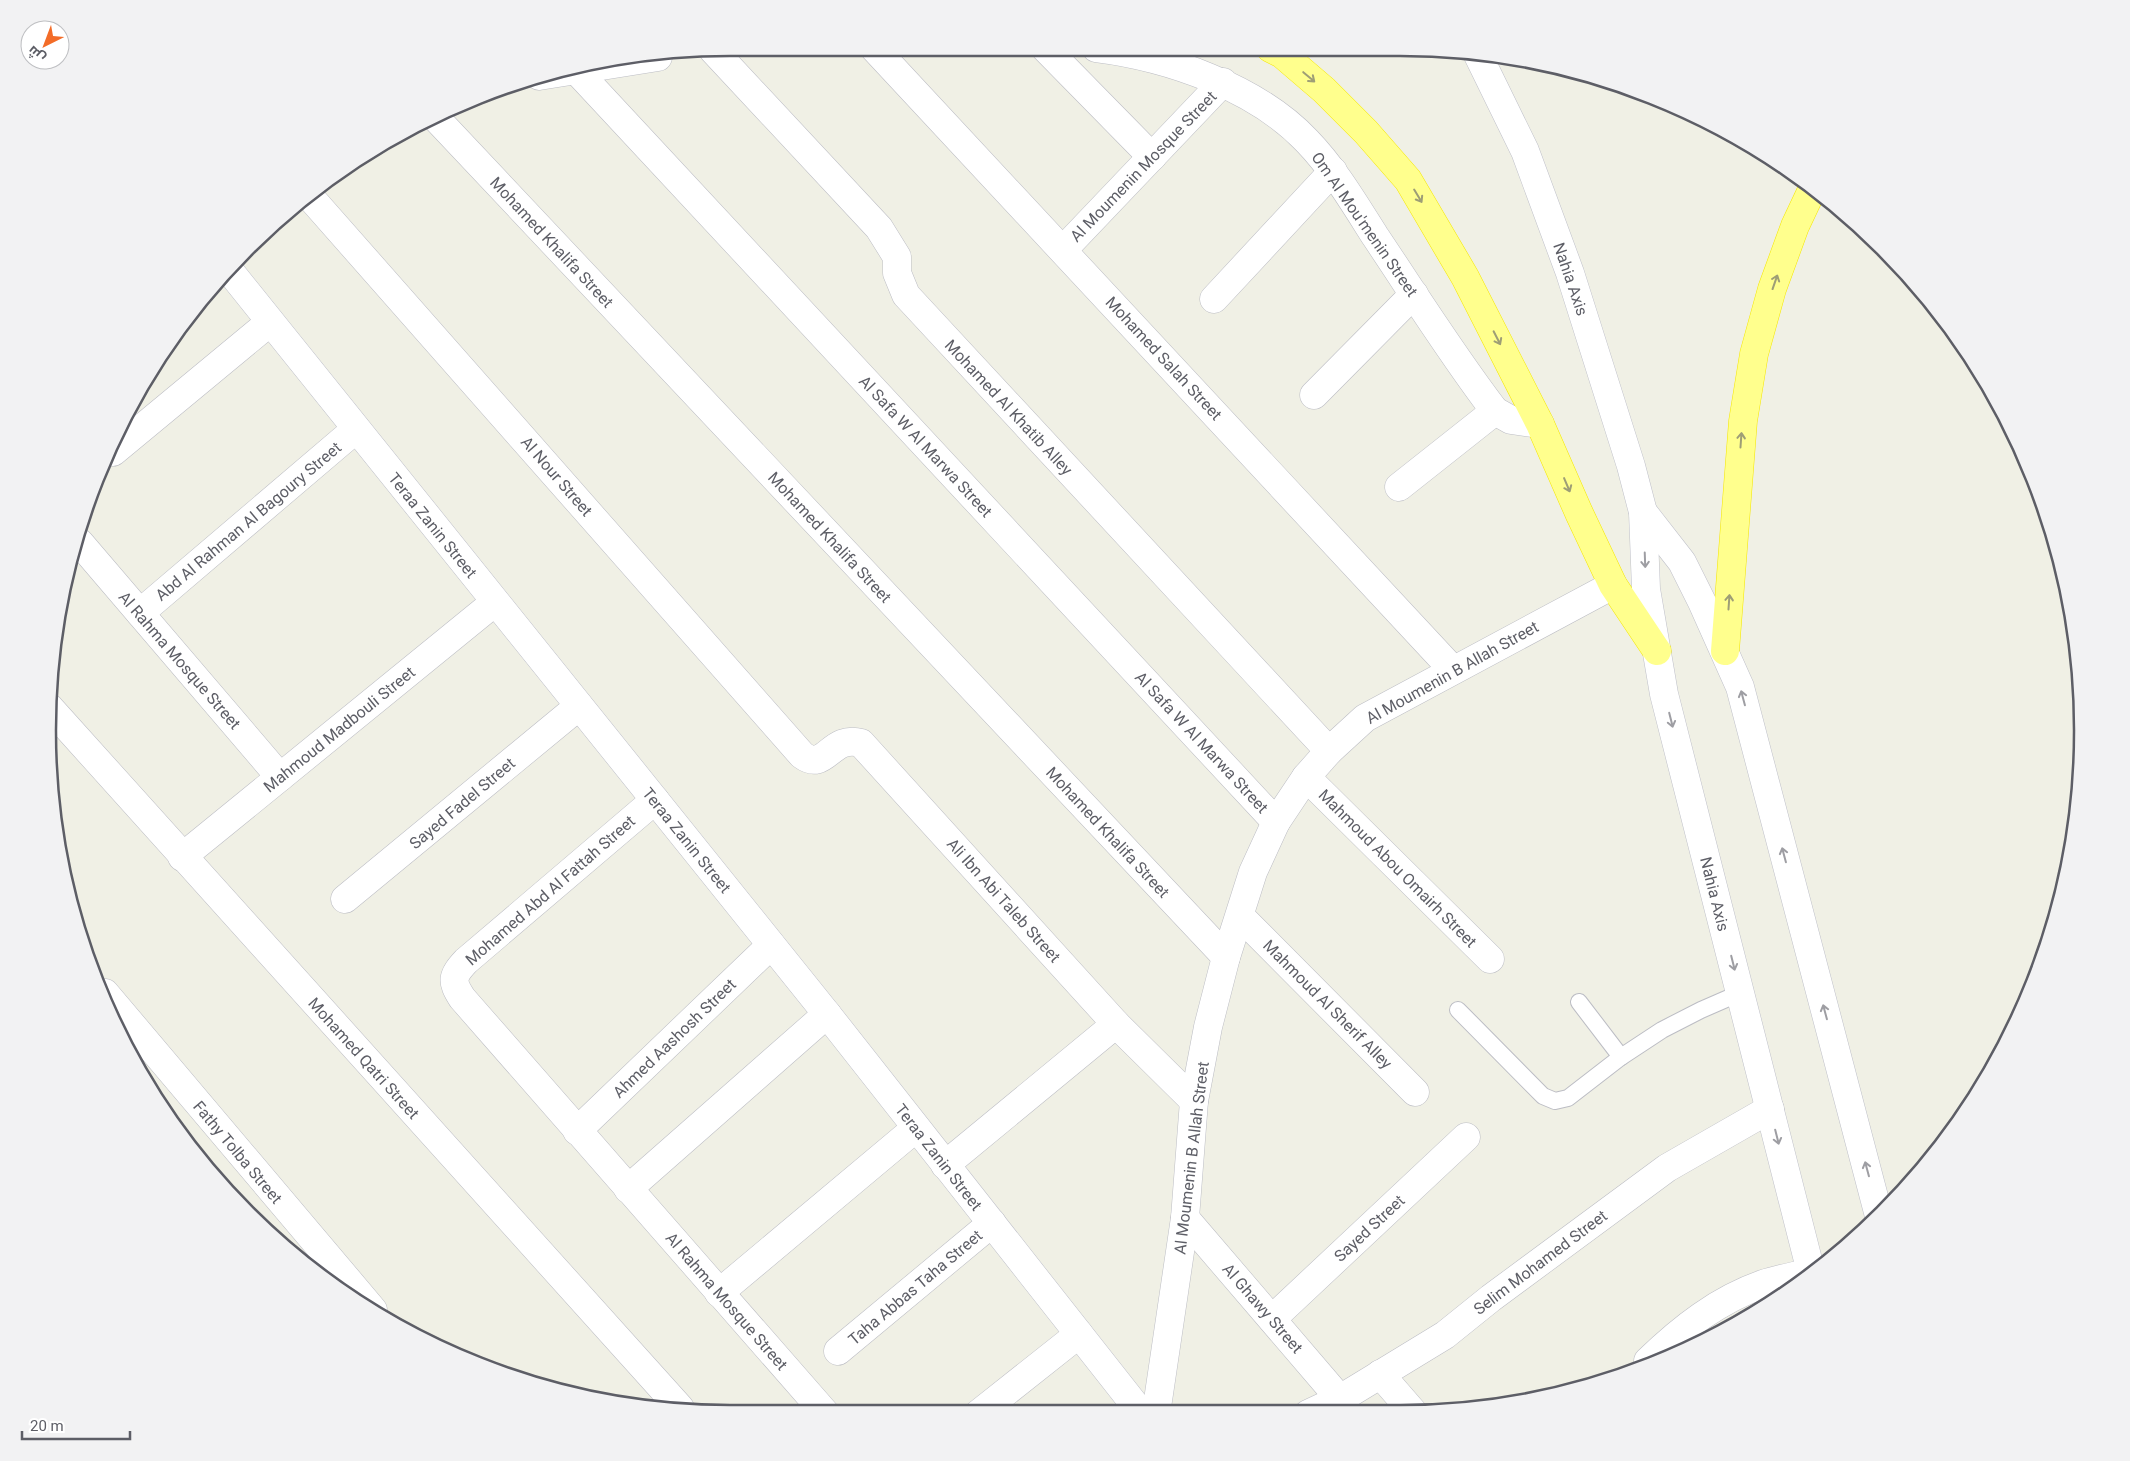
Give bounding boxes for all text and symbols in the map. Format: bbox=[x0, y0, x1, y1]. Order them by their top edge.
north arrow bbox=[20, 20, 70, 70]
text: ش bbox=[24, 42, 49, 67]
one-way arrow bbox=[1302, 71, 1315, 82]
street label: Al Moumenin Mosque Street bbox=[1066, 87, 1220, 246]
street label: Om Al Mou'menin Street bbox=[1307, 148, 1422, 300]
street label: Mohamed Khalifa Street bbox=[486, 173, 617, 312]
one-way arrow bbox=[1414, 189, 1424, 203]
street label: Nahia Axis bbox=[1549, 240, 1592, 318]
one-way arrow bbox=[1771, 275, 1780, 290]
street label: Mohamed Salah Street bbox=[1101, 293, 1226, 424]
one-way arrow bbox=[1492, 331, 1502, 346]
street label: Mohamed Al Khatib Alley bbox=[941, 336, 1077, 479]
street label: Al Safa W Al Marwa Street bbox=[855, 372, 996, 521]
street label: Al Nour Street bbox=[517, 433, 596, 520]
one-way arrow bbox=[1737, 433, 1746, 449]
street label: Abd Al Rahman Al Bagoury Street bbox=[151, 438, 345, 605]
street label: Mohamed Khalifa Street bbox=[764, 468, 895, 607]
street label: Teraa Zanin Street bbox=[384, 469, 481, 582]
one-way arrow bbox=[1562, 477, 1572, 492]
one-way arrow bbox=[1640, 552, 1649, 568]
street label: Al Rahma Mosque Street bbox=[115, 588, 245, 733]
one-way arrow bbox=[1724, 595, 1733, 611]
street label: Al Moumenin B Allah Street bbox=[1363, 617, 1542, 728]
street label: Mahmoud Madbouli Street bbox=[260, 663, 419, 796]
street label: Al Safa W Al Marwa Street bbox=[1131, 668, 1272, 817]
one-way arrow bbox=[1737, 690, 1747, 706]
one-way arrow bbox=[1667, 712, 1676, 728]
street label: Sayed Fadel Street bbox=[406, 754, 519, 853]
street label: Mohamed Khalifa Street bbox=[1042, 763, 1173, 902]
street label: Teraa Zanin Street bbox=[638, 784, 735, 897]
street label: Mahmoud Abou Omairh Street bbox=[1315, 785, 1481, 951]
street label: Mohamed Abd Al Fattah Street bbox=[462, 812, 639, 969]
street label: Ali Ibn Abi Taleb Street bbox=[943, 834, 1064, 966]
one-way arrow bbox=[1779, 847, 1788, 863]
street label: Nahia Axis bbox=[1696, 855, 1733, 933]
street label: Mahmoud Al Sherif Alley bbox=[1259, 936, 1396, 1073]
one-way arrow bbox=[1729, 954, 1738, 970]
street label: Ahmed Aashosh Street bbox=[609, 975, 740, 1102]
street label: Mohamed Qatri Street bbox=[304, 994, 423, 1123]
one-way arrow bbox=[1820, 1004, 1830, 1020]
street label: Al Moumenin B Allah Street bbox=[1170, 1061, 1213, 1256]
street label: Fathy Tolba Street bbox=[189, 1097, 286, 1208]
street label: Teraa Zanin Street bbox=[891, 1100, 986, 1214]
one-way arrow bbox=[1773, 1129, 1782, 1145]
one-way arrow bbox=[1861, 1162, 1871, 1178]
street label: Sayed Street bbox=[1330, 1191, 1408, 1266]
street label: Selim Mohamed Street bbox=[1470, 1206, 1611, 1319]
street label: Taha Abbas Taha Street bbox=[845, 1226, 986, 1349]
street label: Al Rahma Mosque Street bbox=[662, 1229, 792, 1374]
street label: Al Ghawy Street bbox=[1219, 1260, 1307, 1357]
scale bar bbox=[22, 1408, 130, 1440]
text: 20 m bbox=[30, 1417, 64, 1435]

